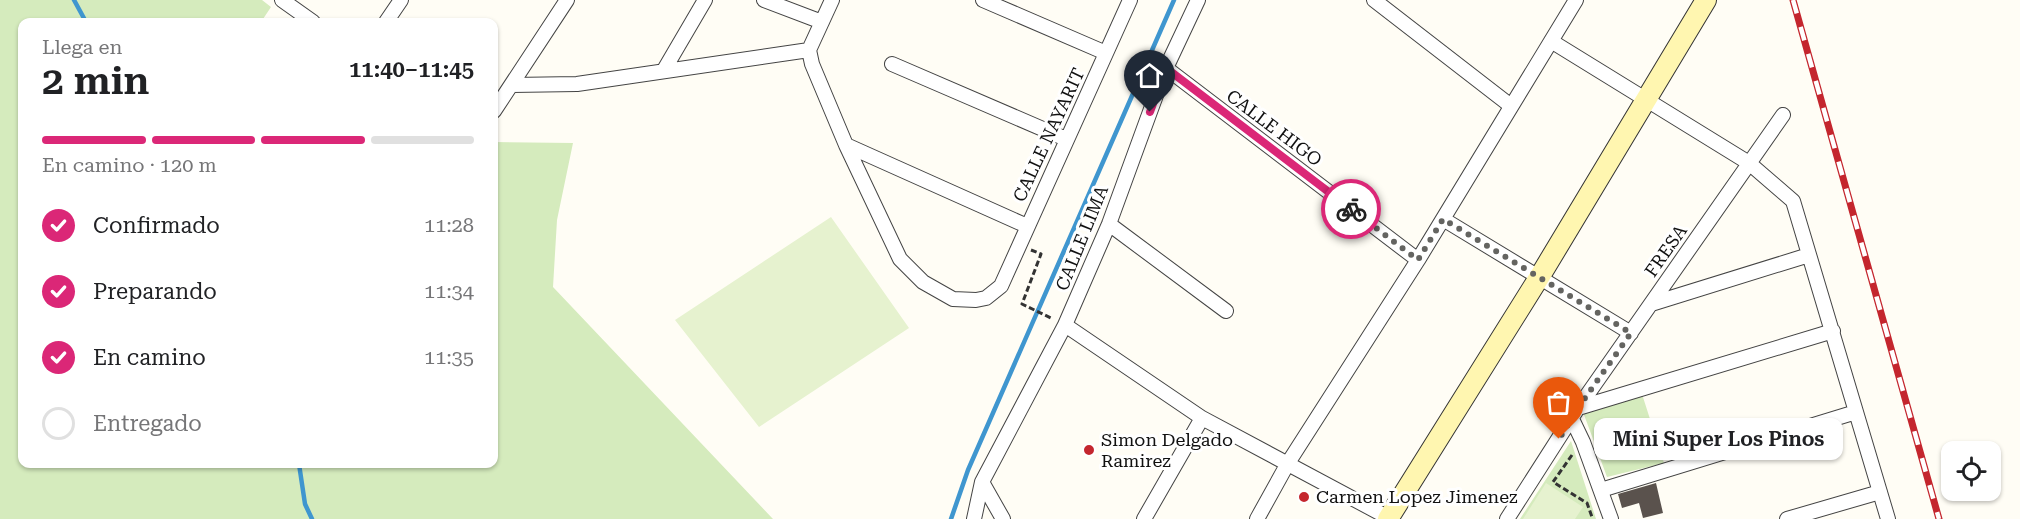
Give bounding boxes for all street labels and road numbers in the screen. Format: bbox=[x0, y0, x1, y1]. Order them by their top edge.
street label: CALLE NAYARIT bbox=[1008, 65, 1089, 205]
street label: CALLE HIGO bbox=[1222, 85, 1326, 170]
street label: CALLE LIMA bbox=[1051, 182, 1112, 293]
street label: FRESA bbox=[1640, 220, 1691, 281]

